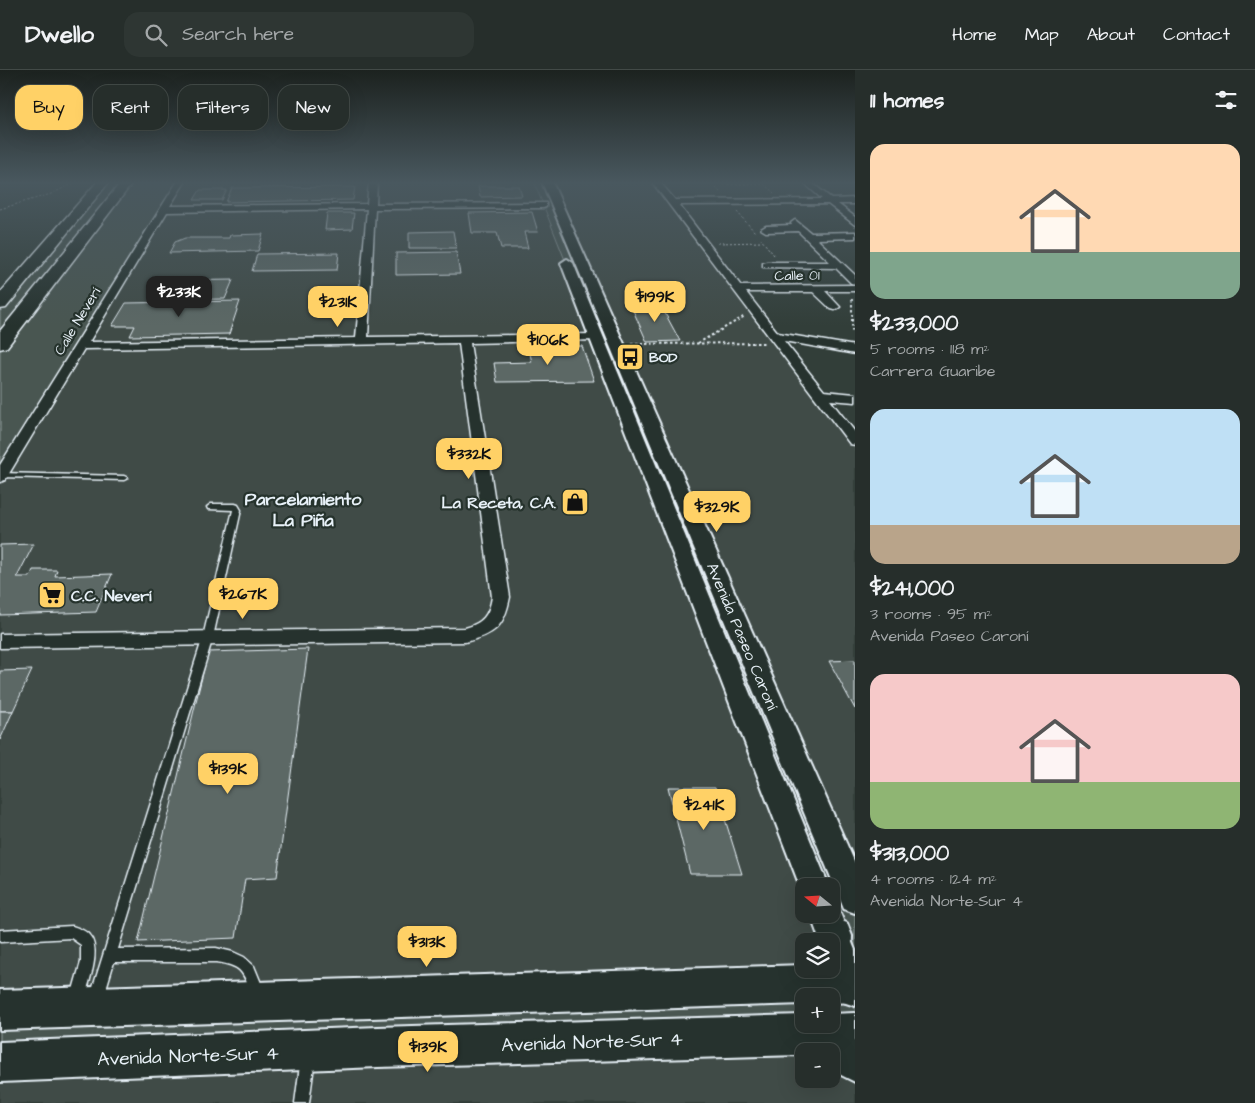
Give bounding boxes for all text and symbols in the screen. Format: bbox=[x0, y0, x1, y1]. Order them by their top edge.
search box bbox=[124, 12, 474, 57]
text: Dwello bbox=[25, 18, 94, 52]
icon: search bbox=[142, 21, 170, 49]
text: Search here bbox=[182, 21, 294, 48]
text: Home bbox=[952, 22, 997, 47]
text: Map bbox=[1025, 22, 1059, 47]
text: About bbox=[1087, 22, 1135, 47]
text: Contact bbox=[1163, 22, 1230, 47]
chip: Buy bbox=[15, 85, 83, 130]
chip: Rent bbox=[93, 85, 168, 130]
chip: Filters bbox=[178, 85, 268, 130]
chip: New bbox=[278, 85, 349, 130]
text: 11 homes bbox=[870, 86, 944, 115]
icon: filters bbox=[1212, 86, 1240, 114]
icon: home bbox=[1010, 176, 1100, 266]
street label: Calle 01 bbox=[774, 266, 820, 286]
pin: $233K bbox=[144, 276, 214, 318]
pin: $199K bbox=[620, 280, 690, 323]
text: $233K bbox=[157, 281, 201, 303]
street label: Calle Neverí bbox=[50, 283, 106, 359]
pin: $231K bbox=[303, 286, 373, 328]
text: $199K bbox=[636, 286, 674, 308]
text: $231K bbox=[319, 291, 357, 313]
text: $233,000 bbox=[870, 309, 959, 338]
pin: $106K bbox=[513, 324, 583, 366]
text: $106K bbox=[528, 329, 568, 351]
text: 5 rooms · 118 m² bbox=[870, 338, 989, 360]
bus stop icon: BOD bbox=[615, 342, 645, 372]
place label: BOD bbox=[649, 348, 678, 368]
text: Carrera Guaribe bbox=[870, 360, 995, 382]
pin: $332K bbox=[434, 438, 504, 480]
icon: home bbox=[1010, 441, 1100, 531]
text: $332K bbox=[447, 443, 491, 465]
district label: Parcelamiento La Piña bbox=[245, 487, 362, 533]
shop icon: La Receta, C.A. bbox=[560, 487, 590, 517]
pin: $329K bbox=[682, 490, 752, 533]
place label: La Receta, C.A. bbox=[442, 492, 556, 514]
text: $329K bbox=[695, 496, 740, 518]
street label: Avenida Paseo Caroní bbox=[701, 559, 783, 714]
text: $241,000 bbox=[870, 574, 954, 603]
pin: $267K bbox=[208, 578, 278, 620]
supermarket icon: C.C. Neverí bbox=[37, 580, 67, 610]
text: $267K bbox=[219, 583, 267, 605]
place label: C.C. Neverí bbox=[71, 585, 152, 607]
text: 3 rooms · 95 m² bbox=[870, 603, 992, 625]
text: Avenida Paseo Caroní bbox=[870, 625, 1029, 647]
icon: home bbox=[1010, 706, 1100, 796]
pin: $139K bbox=[193, 752, 263, 795]
text: $139K bbox=[209, 758, 247, 780]
pin: $241K bbox=[669, 788, 739, 831]
text: $241K bbox=[684, 794, 724, 816]
text: $313,000 bbox=[870, 839, 949, 868]
text: 4 rooms · 124 m² bbox=[870, 868, 997, 890]
north arrow bbox=[795, 878, 840, 922]
map controls bbox=[795, 878, 840, 1088]
text: Avenida Norte-Sur 4 bbox=[870, 890, 1023, 912]
pin: $313K bbox=[392, 926, 462, 968]
text: $313K bbox=[409, 931, 445, 953]
button: layers bbox=[795, 933, 840, 978]
button: + bbox=[795, 988, 840, 1033]
street label: Avenida Norte-Sur 4 bbox=[501, 1026, 683, 1059]
pin: $139K bbox=[393, 1030, 463, 1073]
text: $139K bbox=[409, 1036, 447, 1058]
street label: Avenida Norte-Sur 4 bbox=[97, 1040, 279, 1073]
button: − bbox=[795, 1043, 840, 1088]

